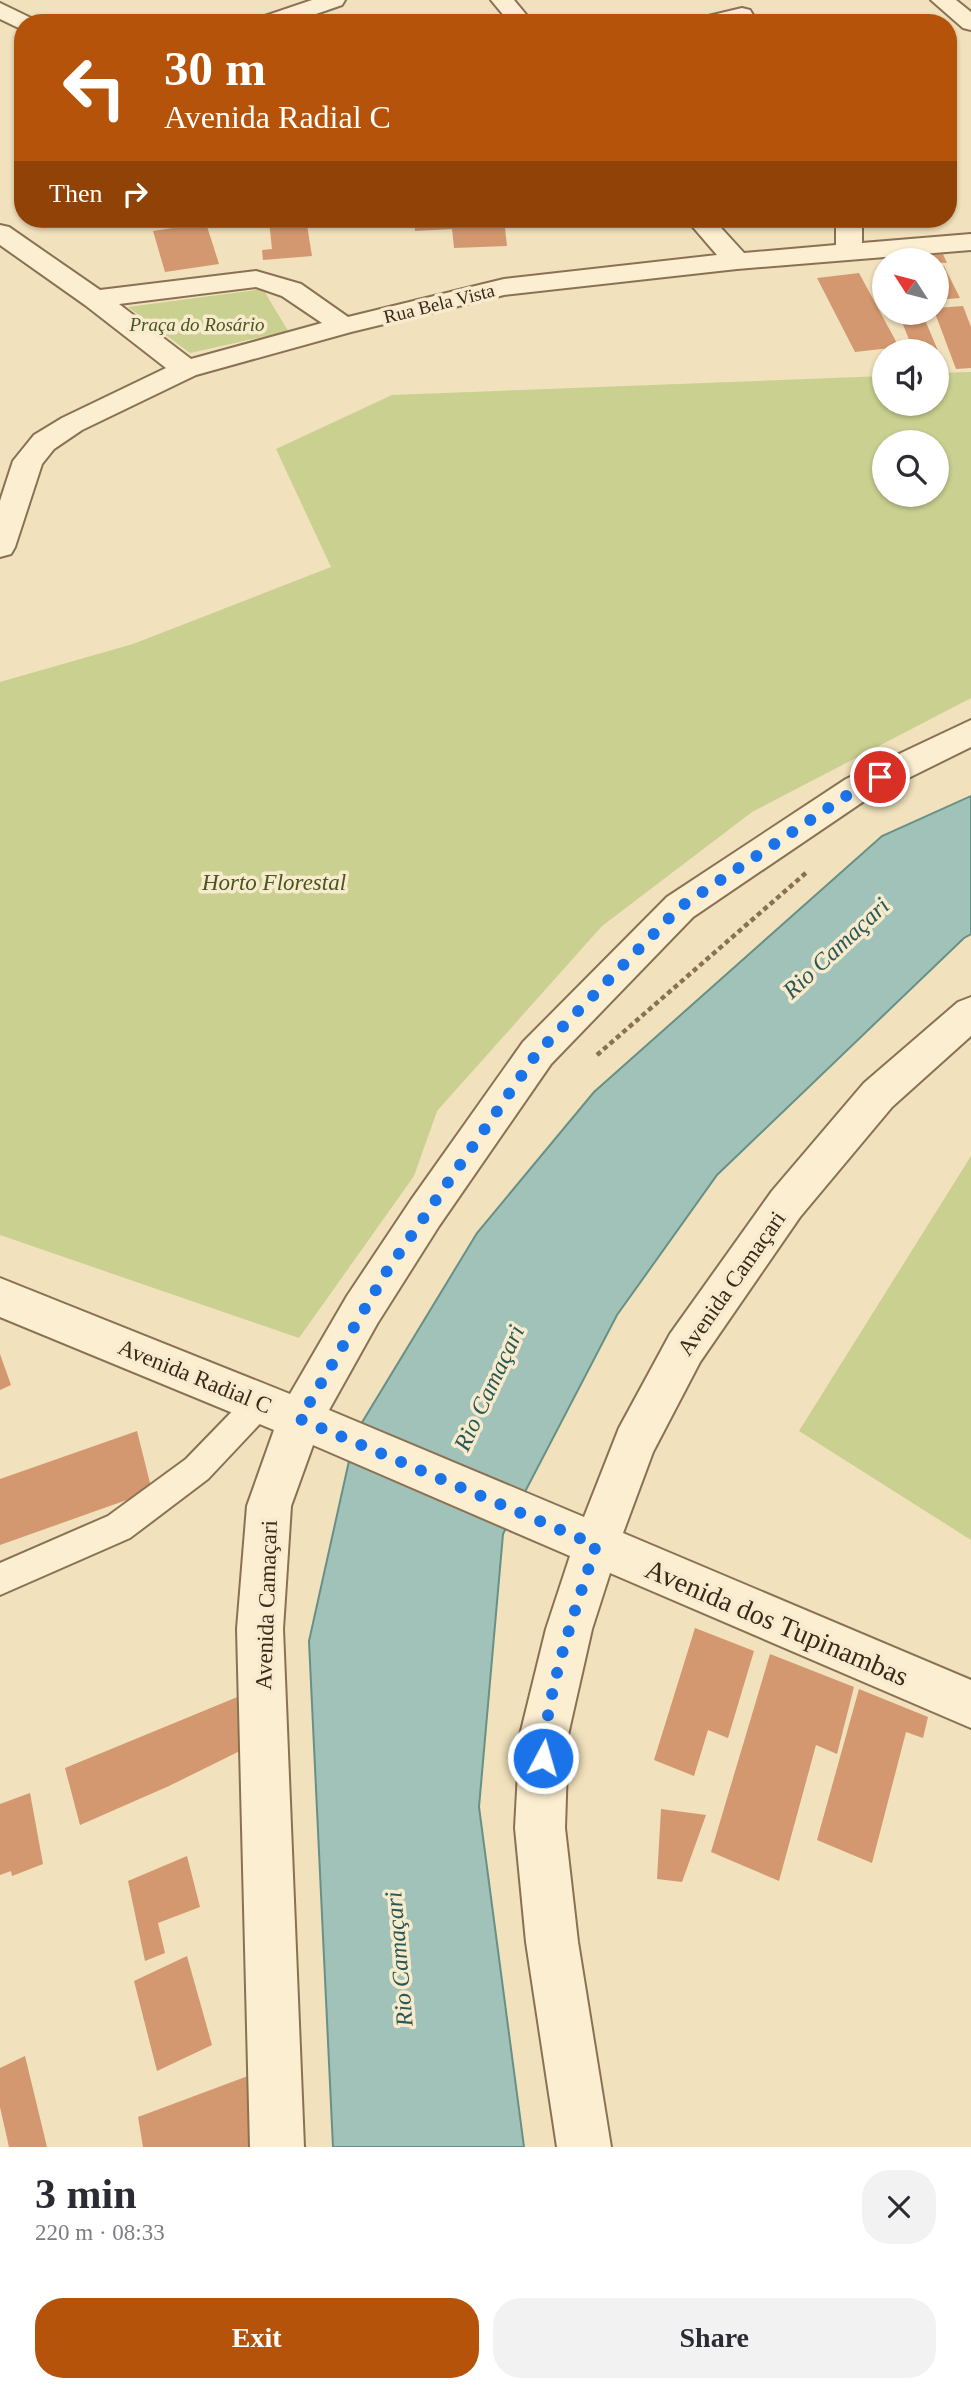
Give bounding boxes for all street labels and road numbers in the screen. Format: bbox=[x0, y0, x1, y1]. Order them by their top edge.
street label: Rua Bela Vista bbox=[381, 279, 497, 327]
street label: Avenida Camaçari bbox=[672, 1206, 790, 1360]
street label: Avenida Radial C bbox=[115, 1334, 275, 1419]
street label: Avenida Camaçari bbox=[251, 1520, 282, 1690]
street label: Avenida dos Tupinambas bbox=[641, 1553, 913, 1692]

